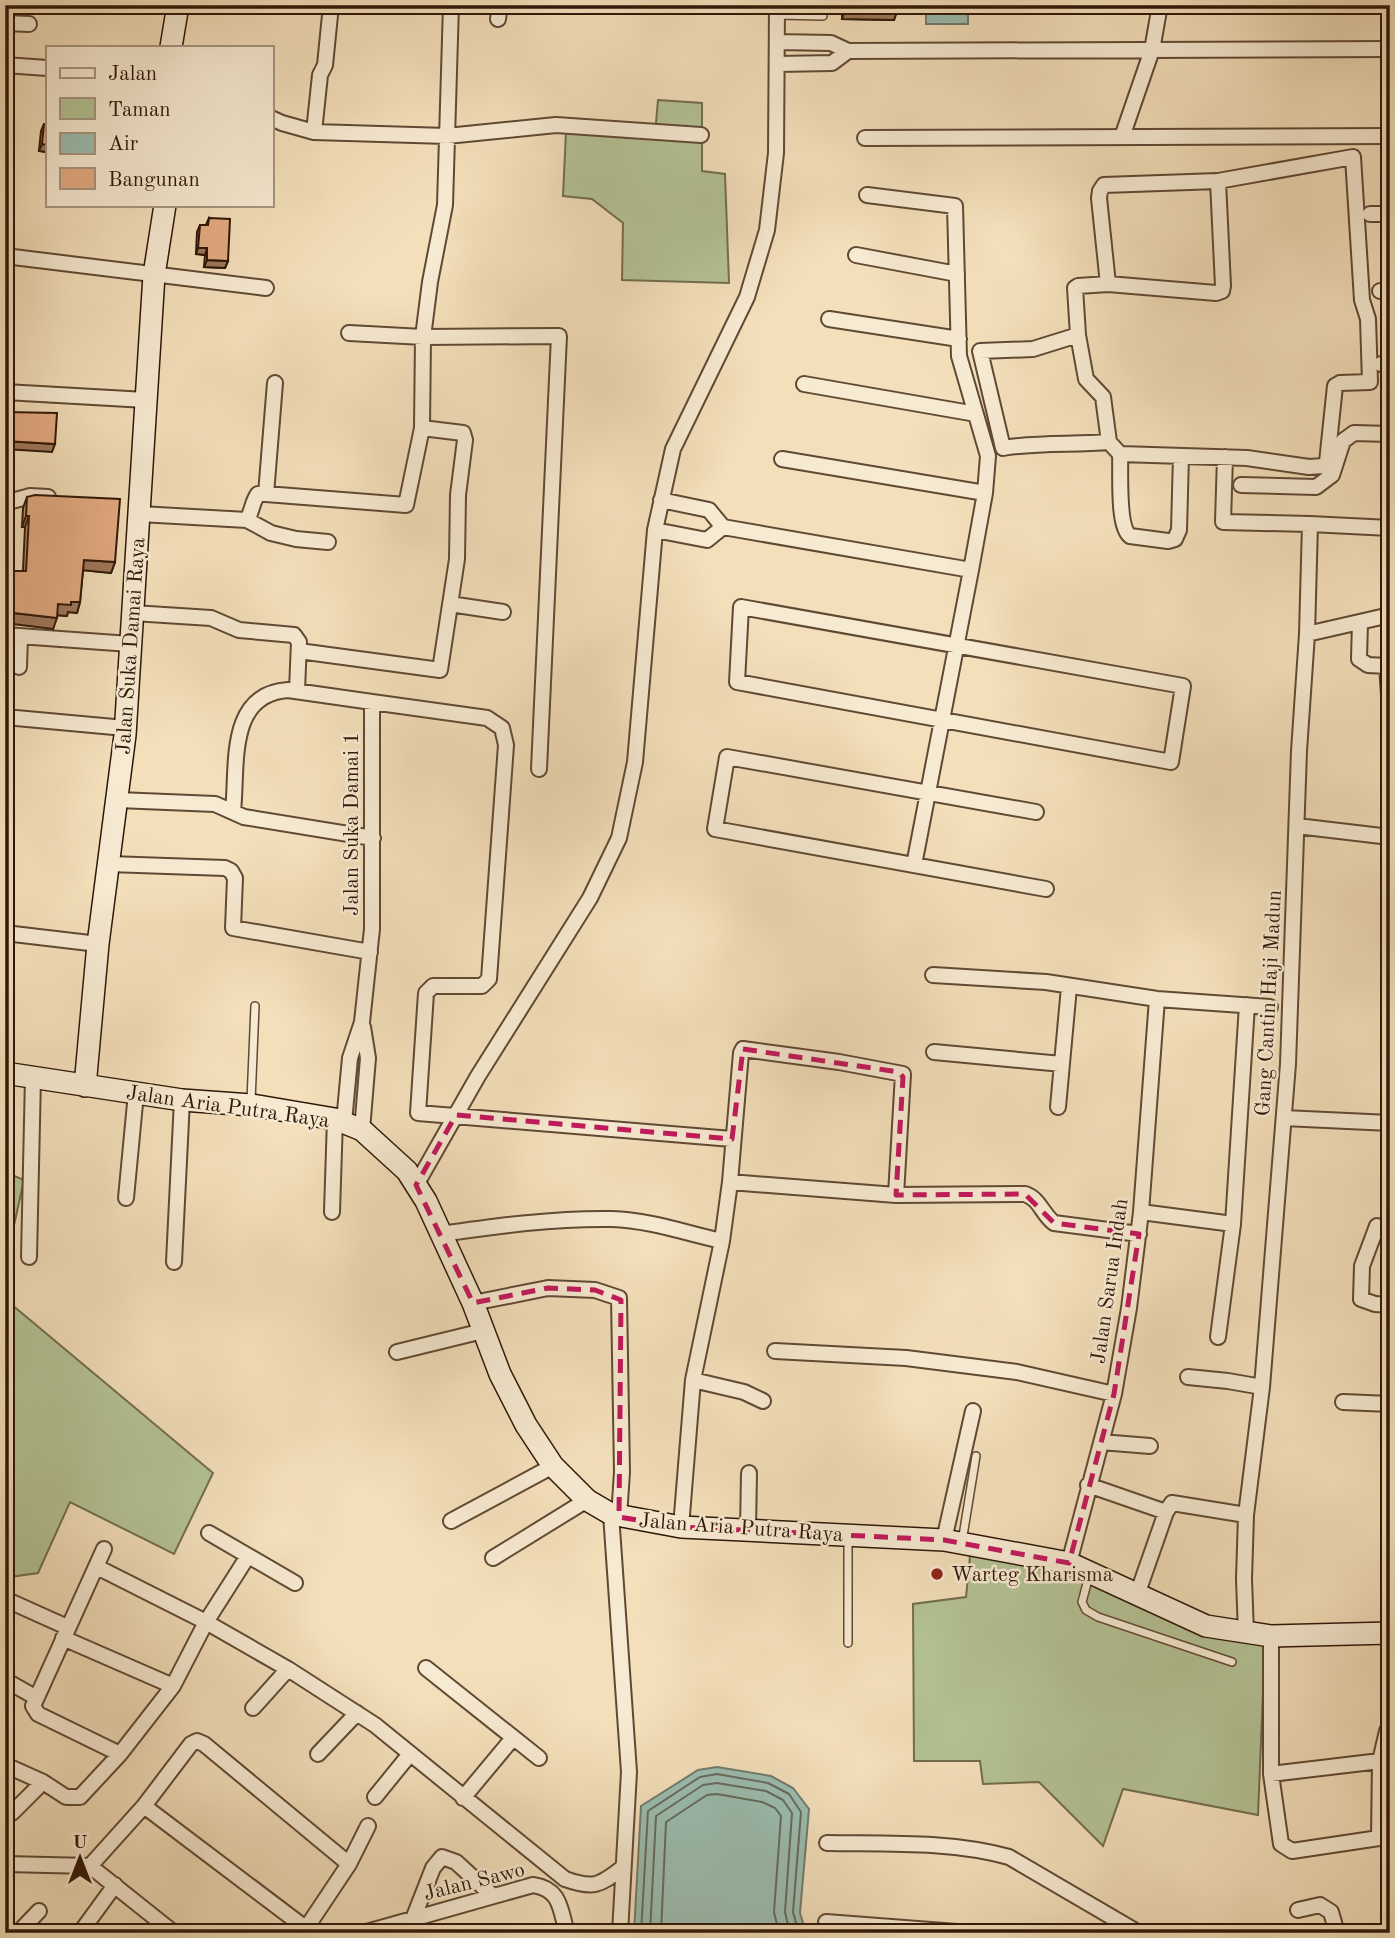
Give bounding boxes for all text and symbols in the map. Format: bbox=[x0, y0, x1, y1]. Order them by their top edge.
legend bbox=[46, 46, 273, 206]
text: Jalan bbox=[108, 64, 157, 85]
text: Taman bbox=[108, 100, 171, 121]
text: Air bbox=[108, 134, 139, 155]
text: Bangunan bbox=[108, 170, 200, 191]
street label: Jalan Suka Damai Raya bbox=[113, 537, 150, 755]
street label: Jalan Suka Damai 1 bbox=[342, 732, 363, 916]
street label: Gang Cantin Haji Madun bbox=[1253, 889, 1286, 1117]
street label: Jalan Aria Putra Raya bbox=[125, 1083, 331, 1132]
street label: Jalan Sarua Indah bbox=[1088, 1197, 1132, 1365]
street label: Jalan Aria Putra Raya bbox=[638, 1511, 844, 1546]
place label: Warteg Kharisma bbox=[951, 1565, 1113, 1586]
marker: Warteg Kharisma bbox=[929, 1566, 945, 1582]
north arrow bbox=[46, 1822, 116, 1892]
text: U bbox=[72, 1834, 88, 1853]
street label: Jalan Sawo bbox=[422, 1860, 527, 1905]

